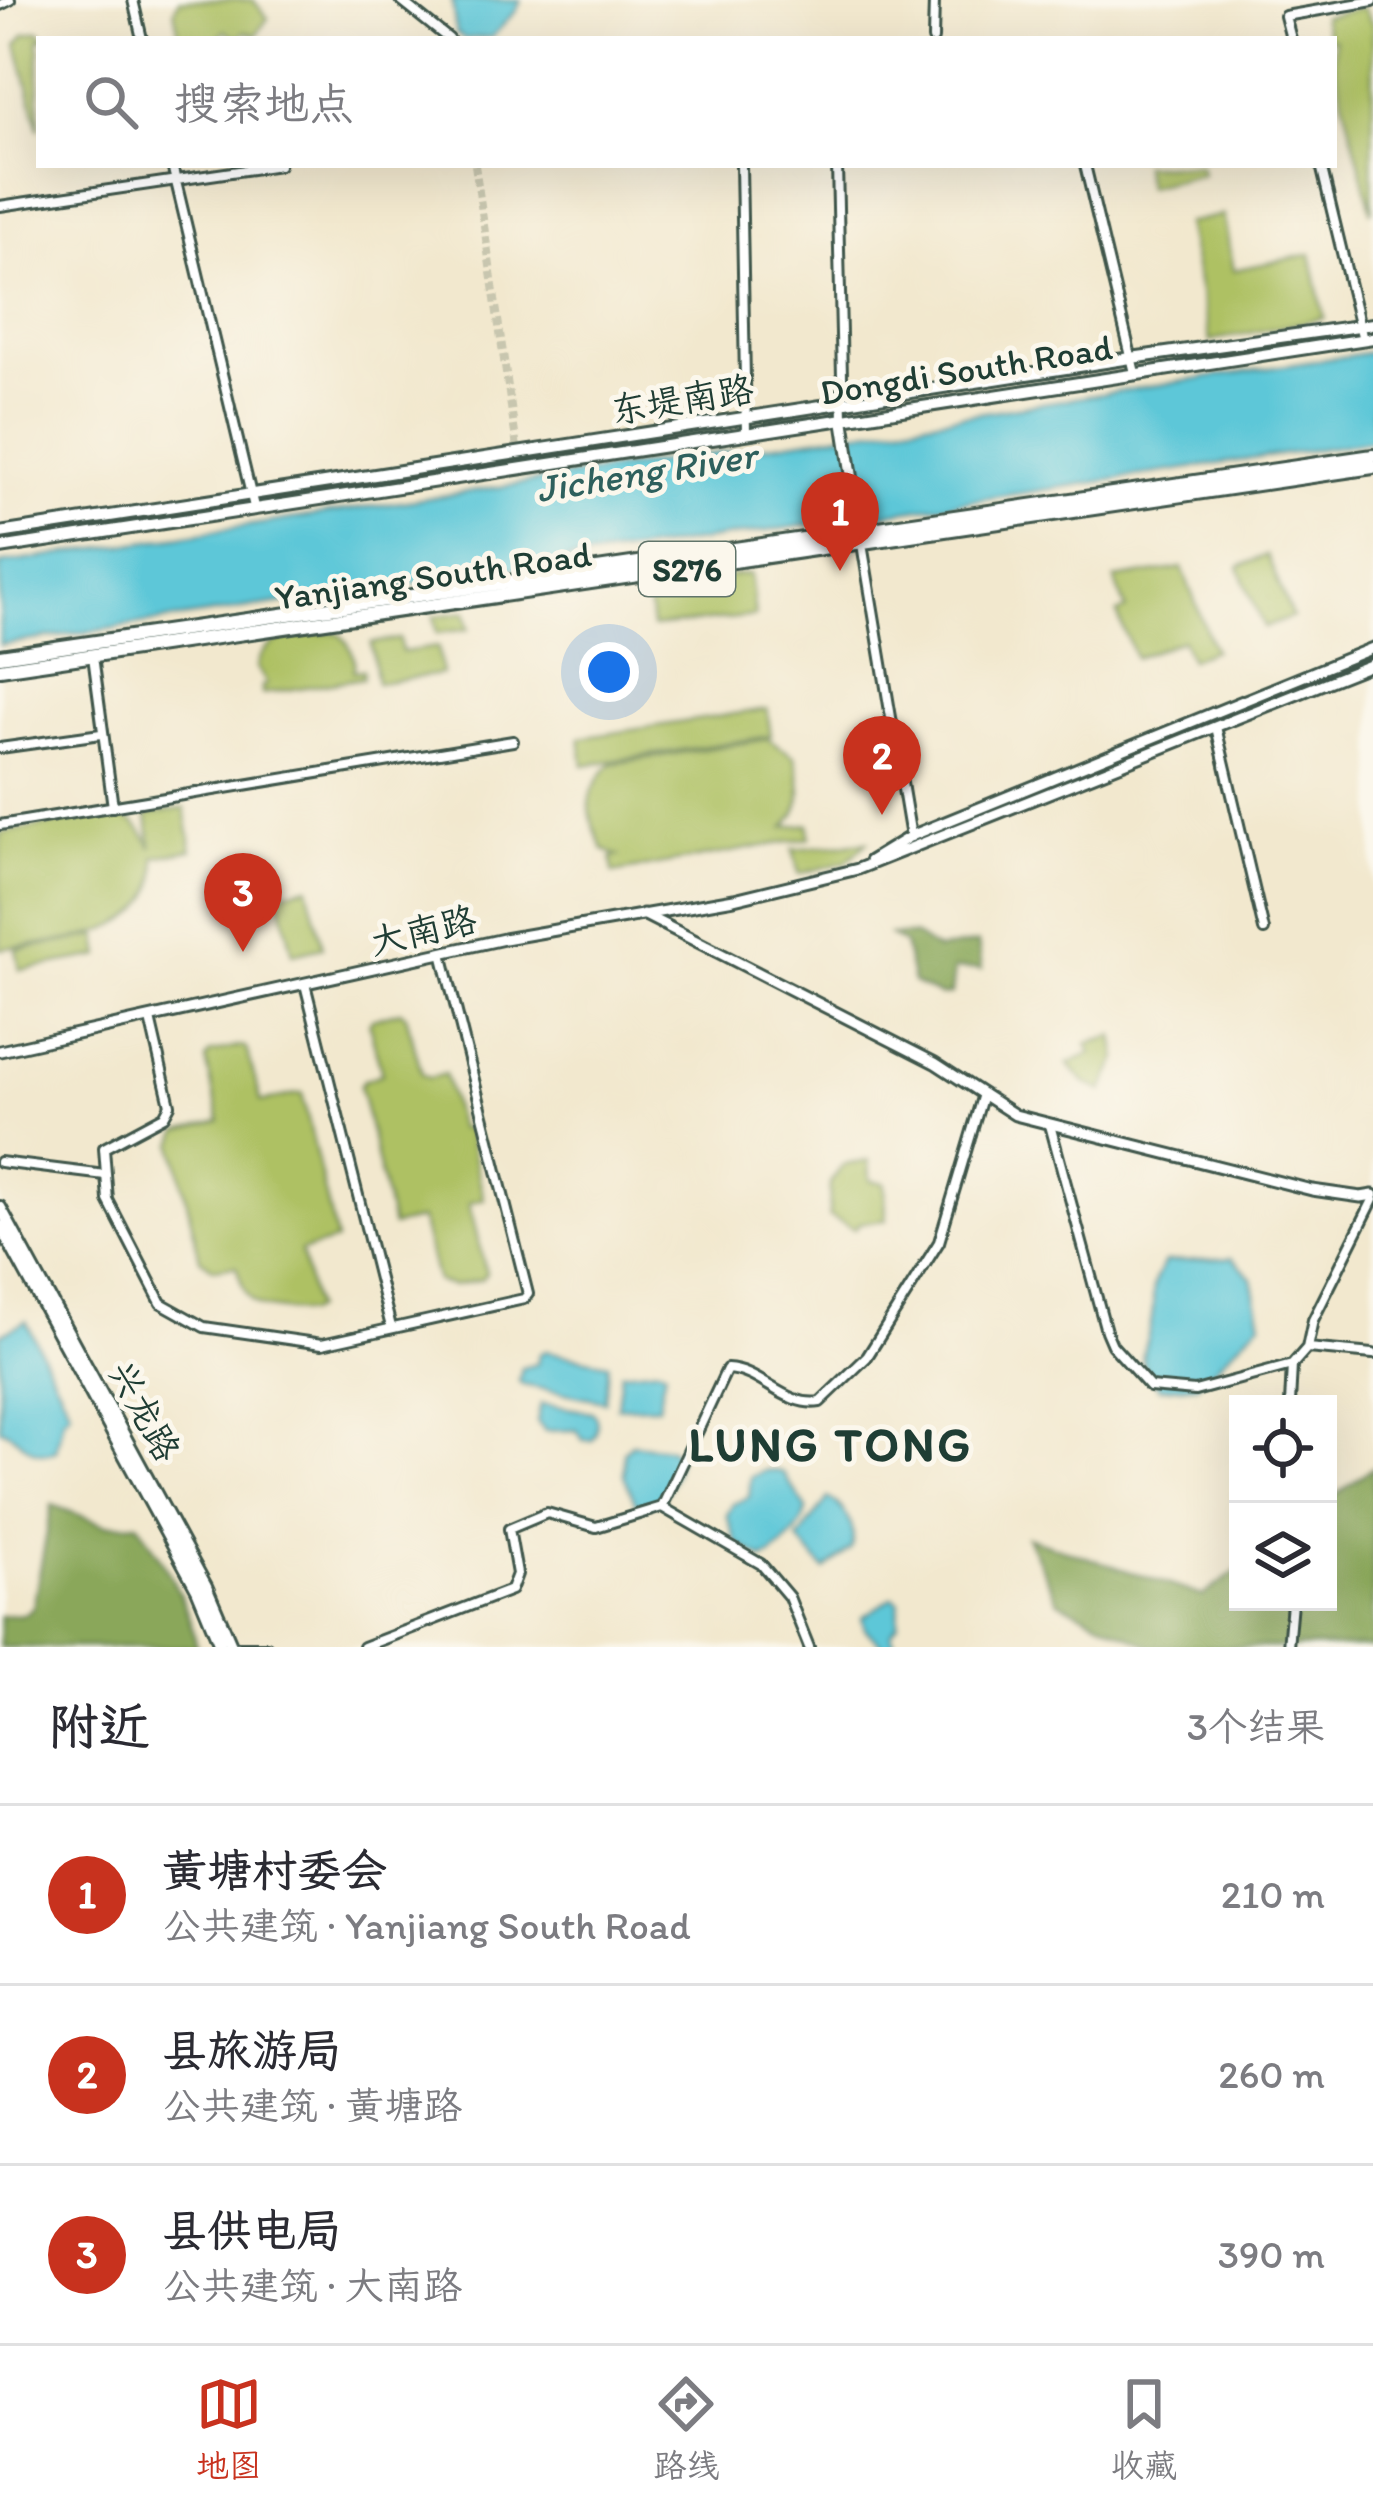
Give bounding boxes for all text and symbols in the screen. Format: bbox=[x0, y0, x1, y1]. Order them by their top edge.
search box bbox=[36, 36, 1337, 168]
icon: search bbox=[78, 69, 144, 135]
text: 搜索地点 bbox=[174, 76, 354, 130]
street label: Dongdi South Road bbox=[817, 325, 1116, 414]
street label: 东堤南路 bbox=[608, 367, 757, 432]
water label: Jicheng River bbox=[533, 430, 764, 512]
pin: 1 bbox=[801, 472, 879, 571]
street label: Yanjiang South Road bbox=[272, 532, 594, 619]
road number: S276 bbox=[639, 542, 735, 596]
your location bbox=[579, 642, 639, 702]
pin: 2 bbox=[843, 716, 921, 815]
pin: 3 bbox=[204, 853, 282, 952]
street label: 大南路 bbox=[366, 897, 481, 964]
street label: 兴龙路 bbox=[100, 1354, 190, 1469]
map controls bbox=[1229, 1395, 1337, 1611]
button: locate bbox=[1229, 1395, 1337, 1503]
district label: LUNG TONG bbox=[689, 1415, 973, 1473]
button: layers bbox=[1229, 1503, 1337, 1611]
text: 附近 bbox=[48, 1696, 150, 1757]
text: 3个结果 bbox=[1187, 1703, 1325, 1750]
text: 黄塘村委会 bbox=[162, 1843, 387, 1897]
text: 1 bbox=[78, 1871, 96, 1918]
text: 210 m bbox=[1221, 1871, 1325, 1918]
text: 公共建筑 · Yanjiang South Road bbox=[162, 1902, 691, 1949]
text: 县旅游局 bbox=[162, 2023, 342, 2077]
text: 2 bbox=[77, 2051, 97, 2098]
text: 260 m bbox=[1218, 2051, 1325, 2098]
text: 公共建筑 · 黄塘路 bbox=[162, 2082, 462, 2129]
text: 县供电局 bbox=[162, 2203, 342, 2257]
text: 3 bbox=[76, 2231, 98, 2278]
text: 390 m bbox=[1218, 2231, 1325, 2278]
text: 公共建筑 · 大南路 bbox=[162, 2262, 462, 2309]
tab: 地图 bbox=[196, 2371, 262, 2486]
tab: 路线 bbox=[653, 2371, 719, 2486]
tab: 收藏 bbox=[1111, 2371, 1177, 2486]

